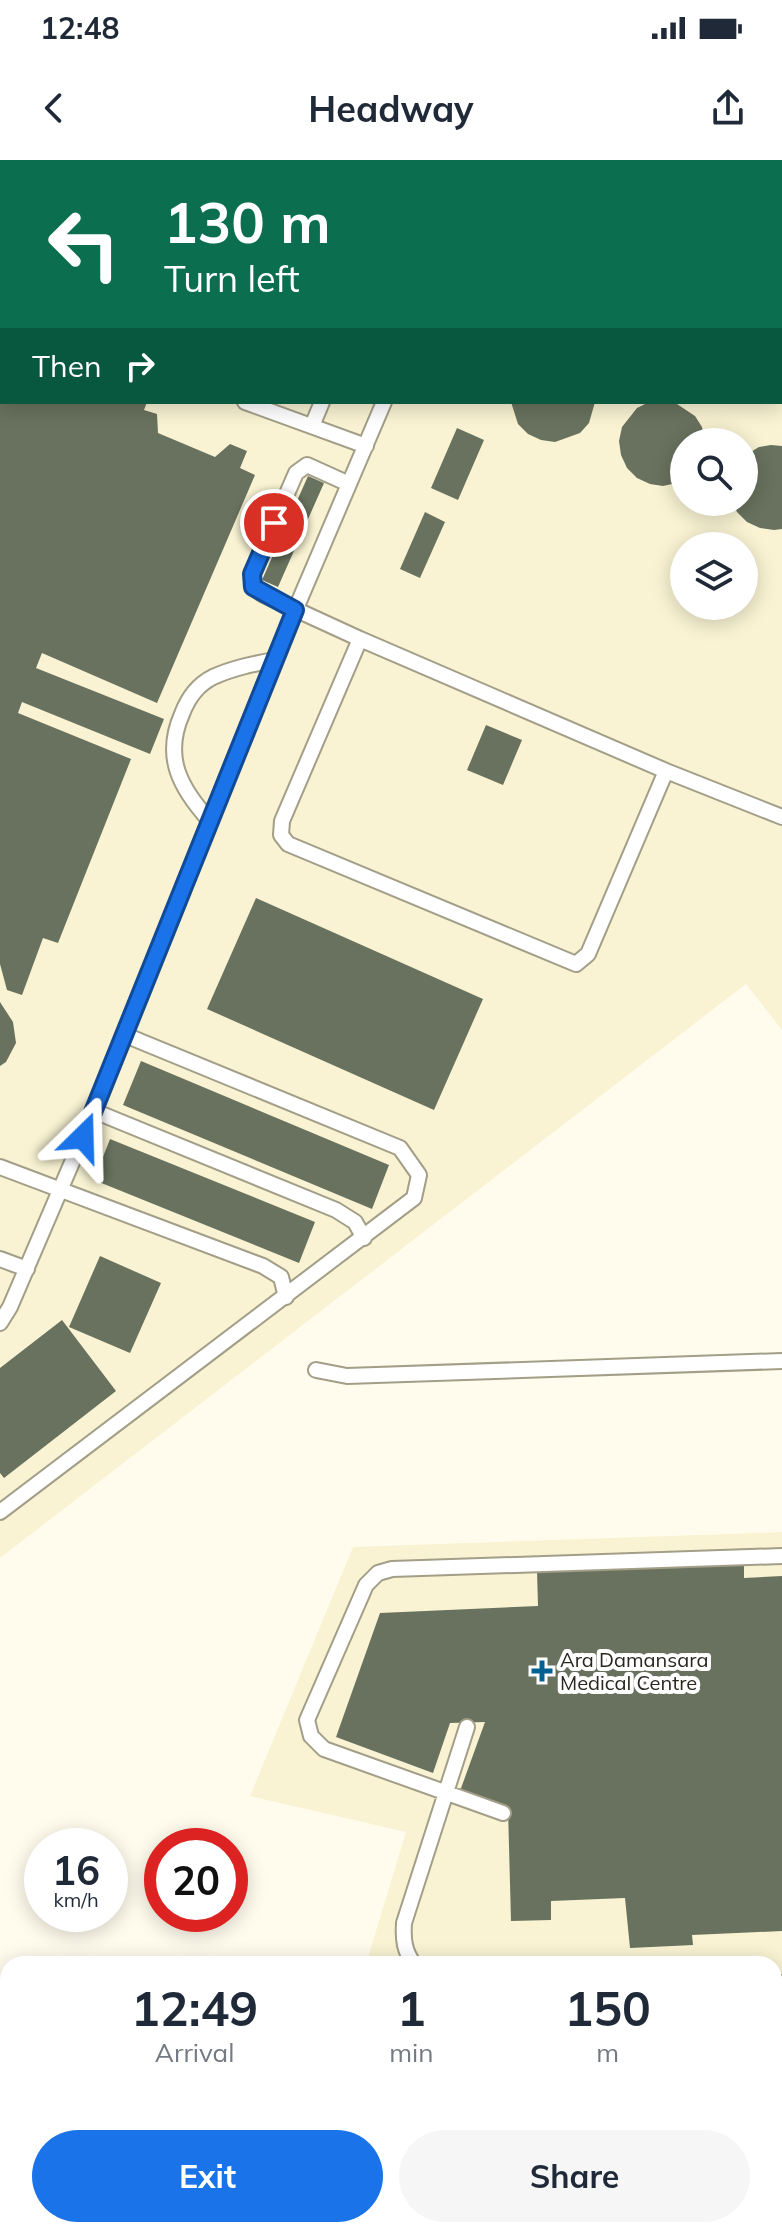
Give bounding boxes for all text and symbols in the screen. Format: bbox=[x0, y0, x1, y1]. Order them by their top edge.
text: 12:48 bbox=[40, 9, 119, 47]
icon: back bbox=[32, 86, 76, 130]
text: Headway bbox=[308, 86, 474, 131]
icon: share bbox=[706, 86, 750, 130]
text: 130 m bbox=[164, 187, 331, 257]
icon: left bbox=[32, 192, 136, 296]
text: Turn left bbox=[164, 256, 300, 301]
icon: right bbox=[118, 344, 162, 388]
text: Then bbox=[32, 347, 102, 385]
map controls bbox=[670, 428, 758, 620]
button: search bbox=[670, 428, 758, 516]
pin bbox=[240, 489, 308, 557]
icon: arrive bbox=[252, 501, 296, 545]
button: layers bbox=[670, 532, 758, 620]
position arrow bbox=[41, 1095, 125, 1179]
place label: Ara Damansara Medical Centre bbox=[560, 1647, 708, 1695]
marker: Ara Damansara Medical Centre bbox=[531, 1660, 553, 1682]
speed limit sign: 20 bbox=[144, 1828, 248, 1932]
text: 16 bbox=[52, 1845, 100, 1895]
text: km/h bbox=[53, 1887, 99, 1912]
text: 12:49 bbox=[131, 1978, 258, 2038]
text: 1 bbox=[397, 1978, 426, 2038]
text: 150 bbox=[565, 1978, 651, 2038]
text: Arrival bbox=[155, 2036, 234, 2069]
text: min bbox=[389, 2036, 433, 2069]
text: m bbox=[596, 2036, 619, 2069]
button: Exit bbox=[32, 2130, 383, 2222]
button: Share bbox=[399, 2130, 750, 2222]

